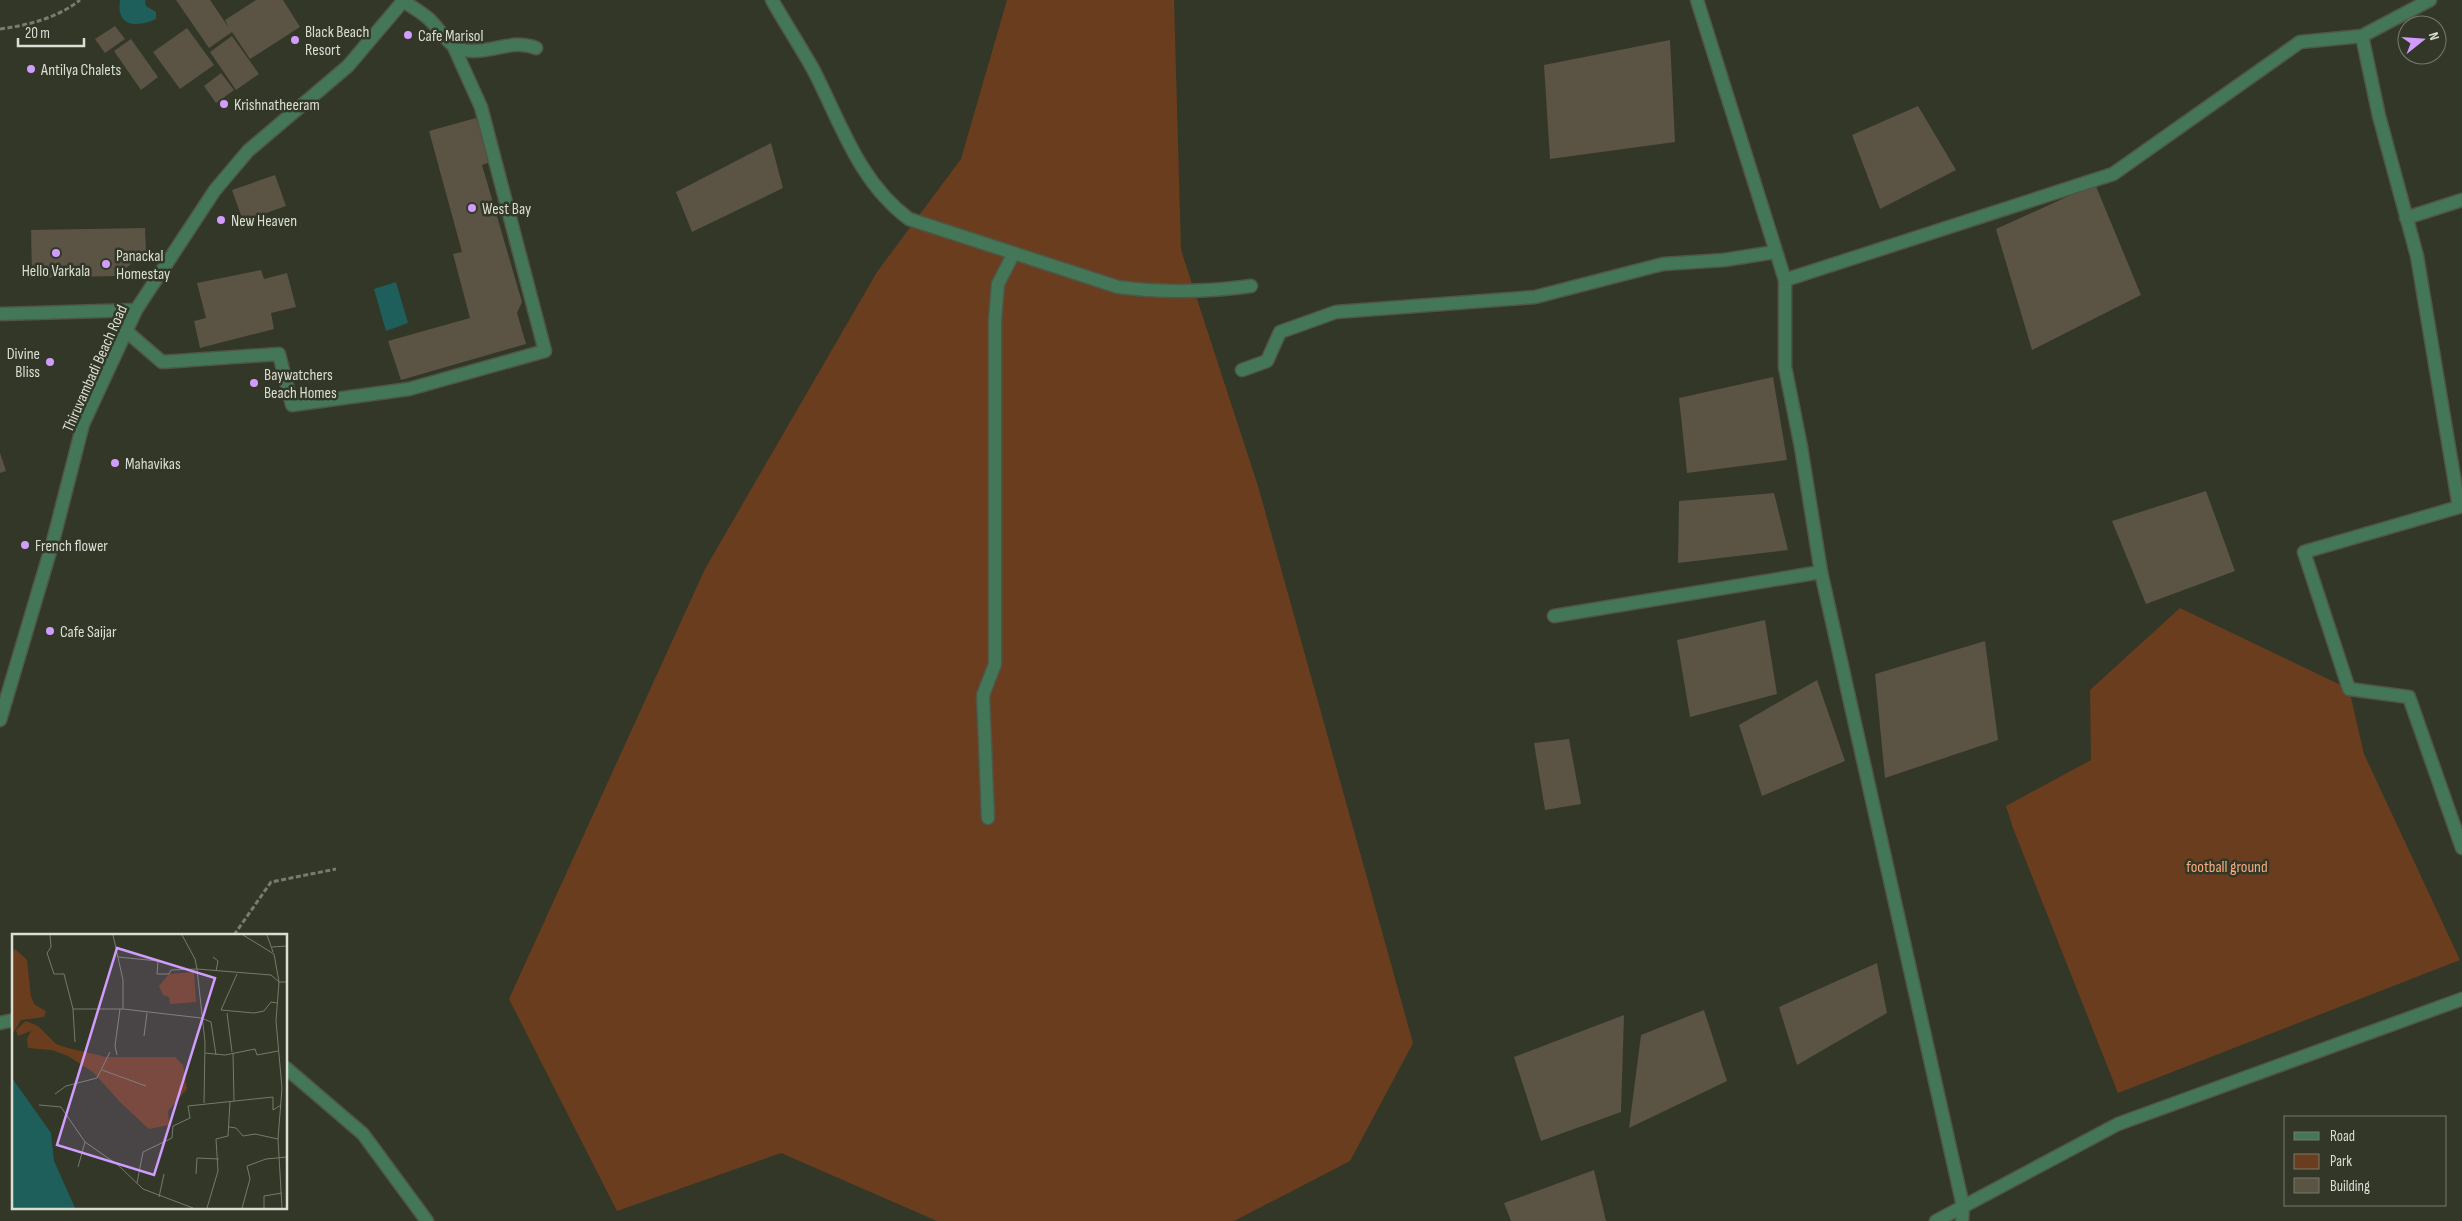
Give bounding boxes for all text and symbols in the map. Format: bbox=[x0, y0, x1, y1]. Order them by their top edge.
scale bar bbox=[18, 15, 84, 47]
north arrow bbox=[2397, 15, 2447, 65]
place label: Black Beach Resort bbox=[305, 23, 369, 60]
text: 20 m bbox=[25, 24, 50, 43]
place label: Cafe Marisol bbox=[418, 27, 484, 46]
marker: Cafe Marisol bbox=[402, 29, 414, 41]
text: N bbox=[2425, 30, 2443, 42]
marker: Black Beach Resort bbox=[289, 34, 301, 46]
place label: Antilya Chalets bbox=[40, 61, 121, 80]
marker: Antilya Chalets bbox=[25, 63, 37, 75]
place label: Krishnatheeram bbox=[234, 96, 320, 115]
marker: Krishnatheeram bbox=[218, 98, 230, 110]
place label: West Bay bbox=[482, 200, 531, 219]
marker: West Bay bbox=[466, 202, 478, 214]
place label: New Heaven bbox=[231, 212, 297, 231]
marker: New Heaven bbox=[215, 214, 227, 226]
marker: Hello Varkala bbox=[50, 247, 62, 259]
place label: Panackal Homestay bbox=[116, 247, 170, 284]
marker: Panackal Homestay bbox=[100, 258, 112, 270]
place label: Hello Varkala bbox=[22, 262, 90, 281]
street label: Thiruvambadi Beach Road bbox=[59, 302, 132, 435]
place label: Divine Bliss bbox=[7, 345, 40, 382]
marker: Divine Bliss bbox=[44, 356, 56, 368]
place label: Baywatchers Beach Homes bbox=[264, 366, 337, 403]
marker: Baywatchers Beach Homes bbox=[248, 377, 260, 389]
place label: Mahavikas bbox=[125, 455, 181, 474]
marker: Mahavikas bbox=[109, 457, 121, 469]
place label: French flower bbox=[35, 537, 108, 556]
marker: French flower bbox=[19, 539, 31, 551]
place label: Cafe Saijar bbox=[60, 623, 117, 642]
marker: Cafe Saijar bbox=[44, 625, 56, 637]
park label: football ground bbox=[2186, 858, 2268, 877]
inset map bbox=[12, 934, 288, 1208]
legend bbox=[2284, 1116, 2447, 1206]
text: Road bbox=[2330, 1127, 2355, 1146]
text: Park bbox=[2330, 1152, 2352, 1171]
text: Building bbox=[2330, 1177, 2370, 1196]

